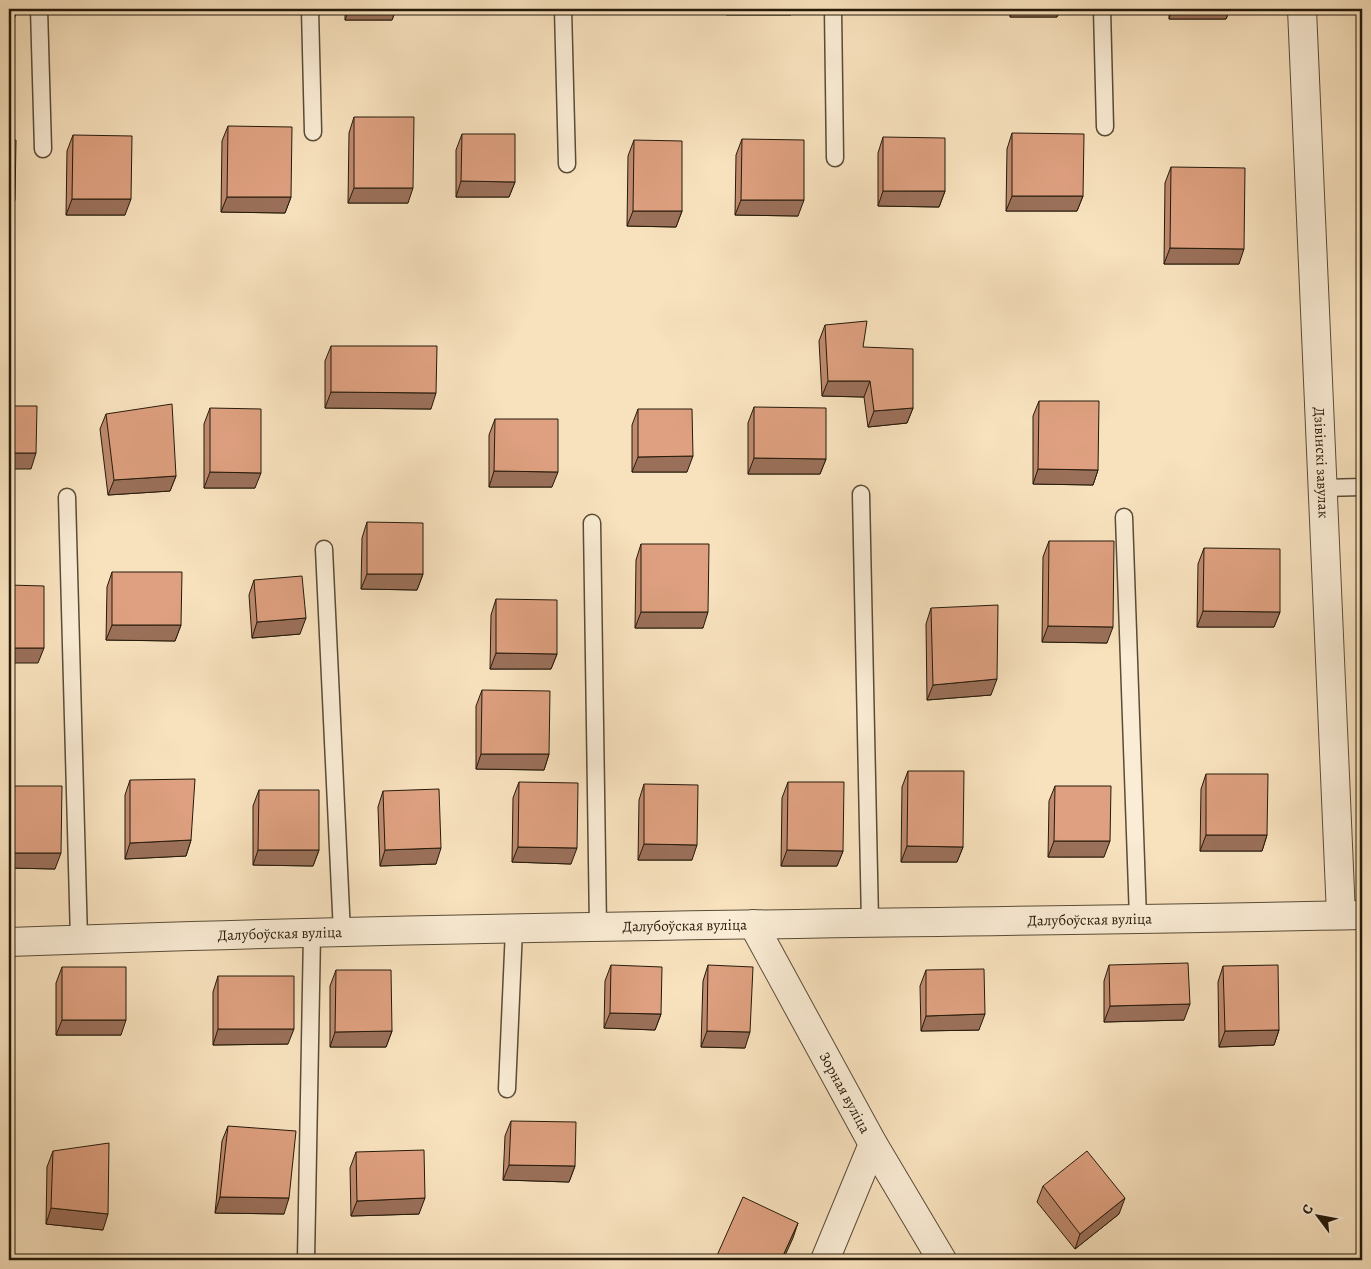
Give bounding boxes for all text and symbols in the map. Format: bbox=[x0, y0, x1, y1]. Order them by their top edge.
street label: Дзівінскі завулак bbox=[1309, 407, 1334, 519]
street label: Далубоўская вуліца bbox=[1027, 909, 1152, 931]
street label: Далубоўская вуліца bbox=[622, 915, 747, 937]
street label: Далубоўская вуліца bbox=[217, 922, 342, 945]
street label: Зорная вуліца bbox=[815, 1048, 875, 1137]
north arrow bbox=[1294, 1192, 1344, 1242]
text: С bbox=[1297, 1200, 1318, 1218]

